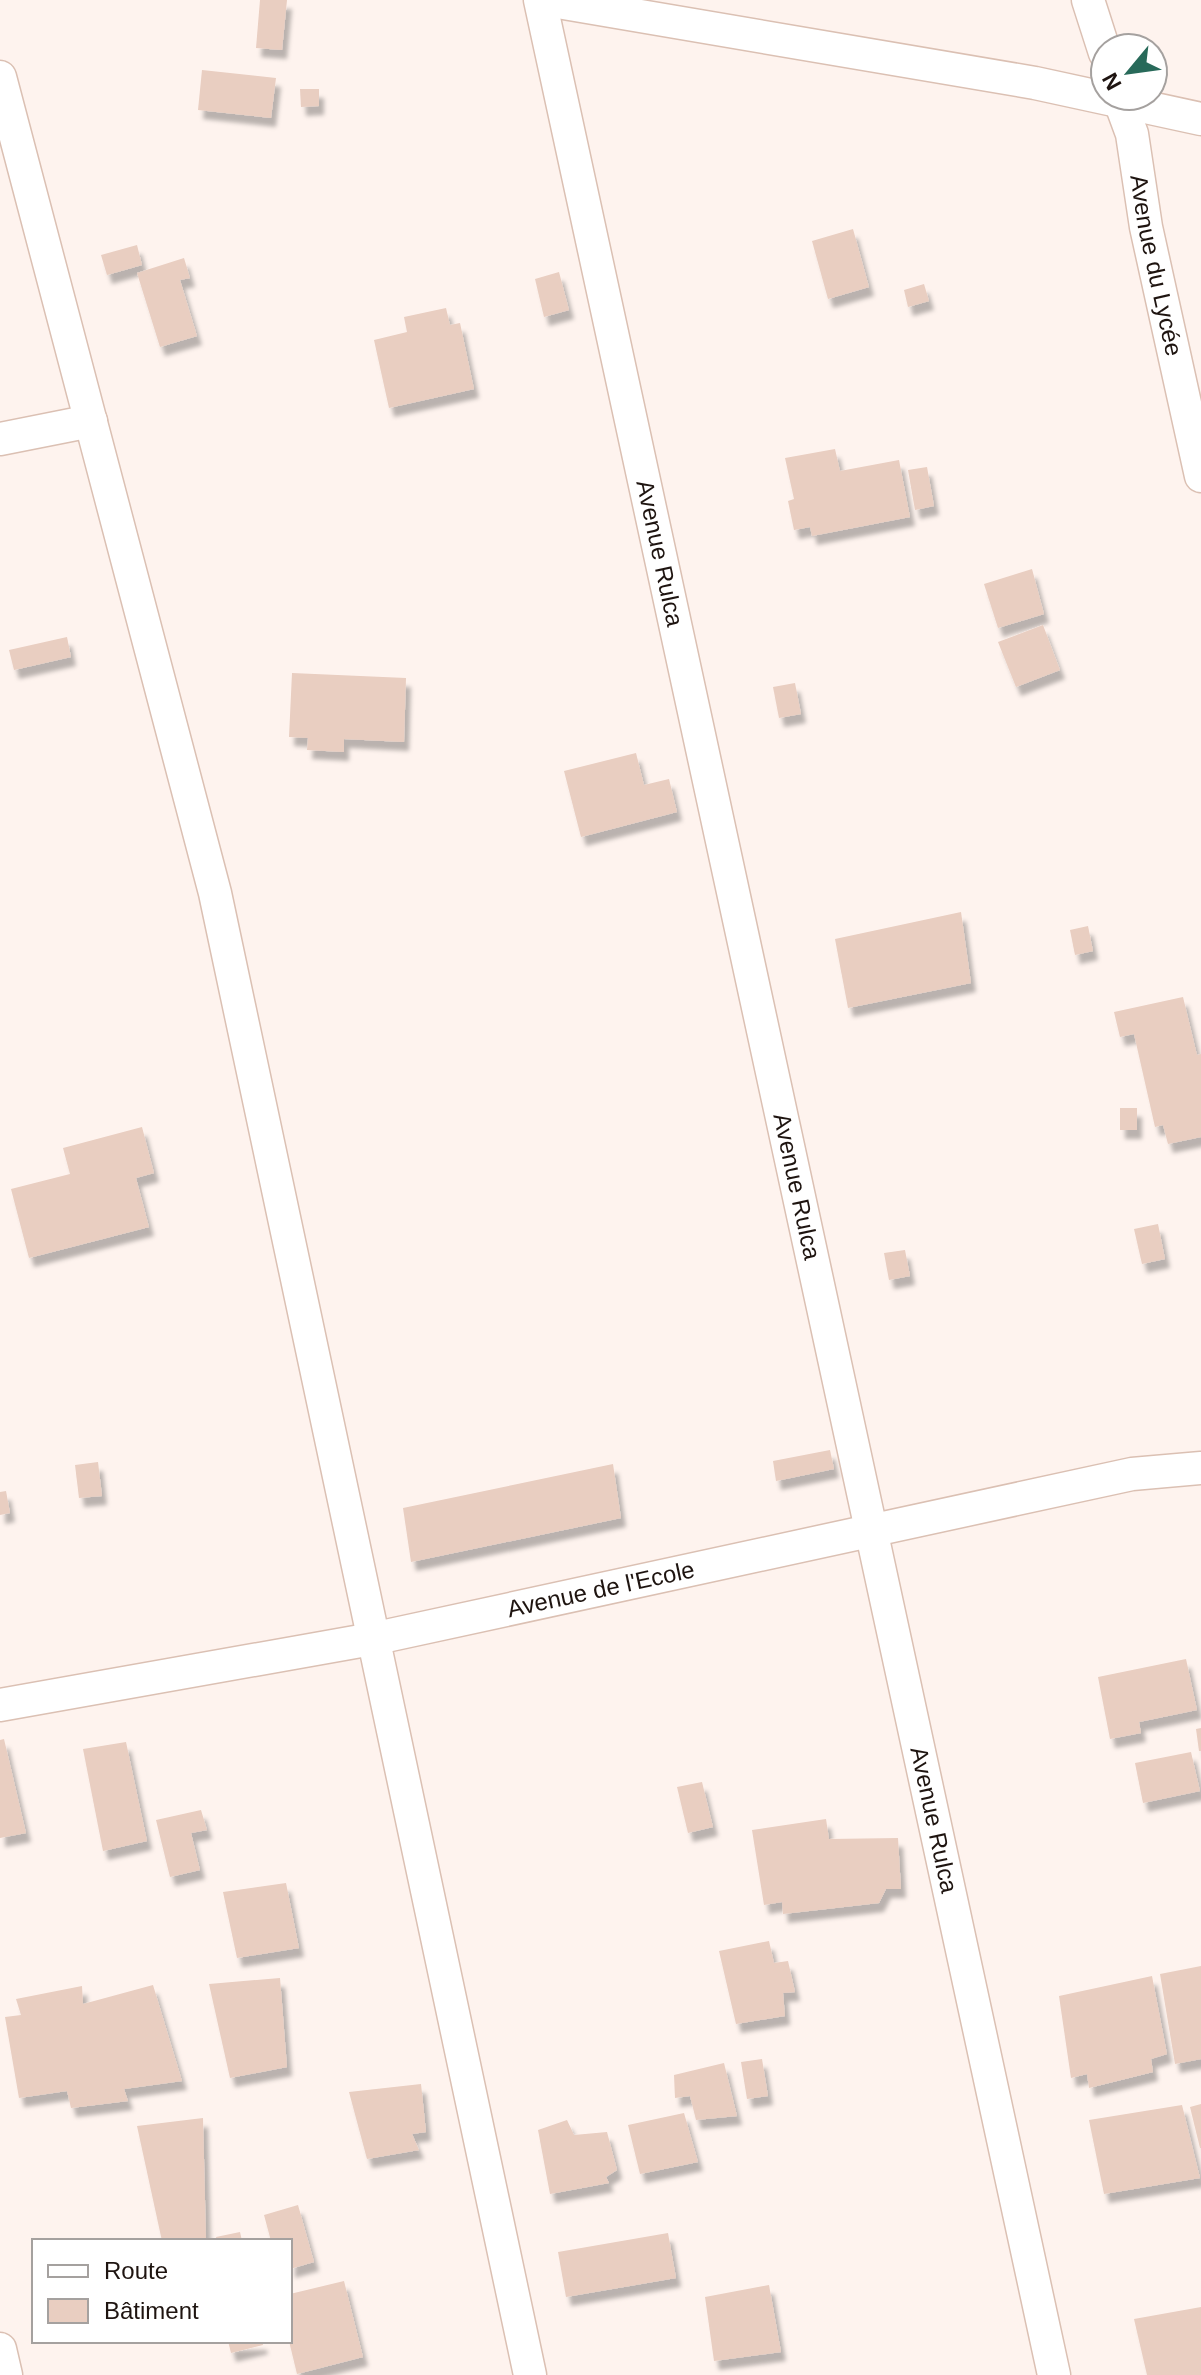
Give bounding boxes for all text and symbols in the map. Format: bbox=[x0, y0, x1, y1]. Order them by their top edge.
north arrow bbox=[1089, 32, 1169, 112]
text: N bbox=[1097, 68, 1127, 94]
street label: Avenue du Lycée bbox=[1125, 173, 1188, 358]
street label: Avenue Rulca bbox=[631, 477, 689, 629]
street label: Avenue Rulca bbox=[768, 1111, 826, 1263]
street label: Avenue de l'Ecole bbox=[505, 1555, 697, 1622]
street label: Avenue Rulca bbox=[905, 1744, 963, 1896]
legend bbox=[32, 2239, 292, 2343]
text: Route bbox=[104, 2257, 168, 2284]
text: Bâtiment bbox=[104, 2297, 199, 2324]

